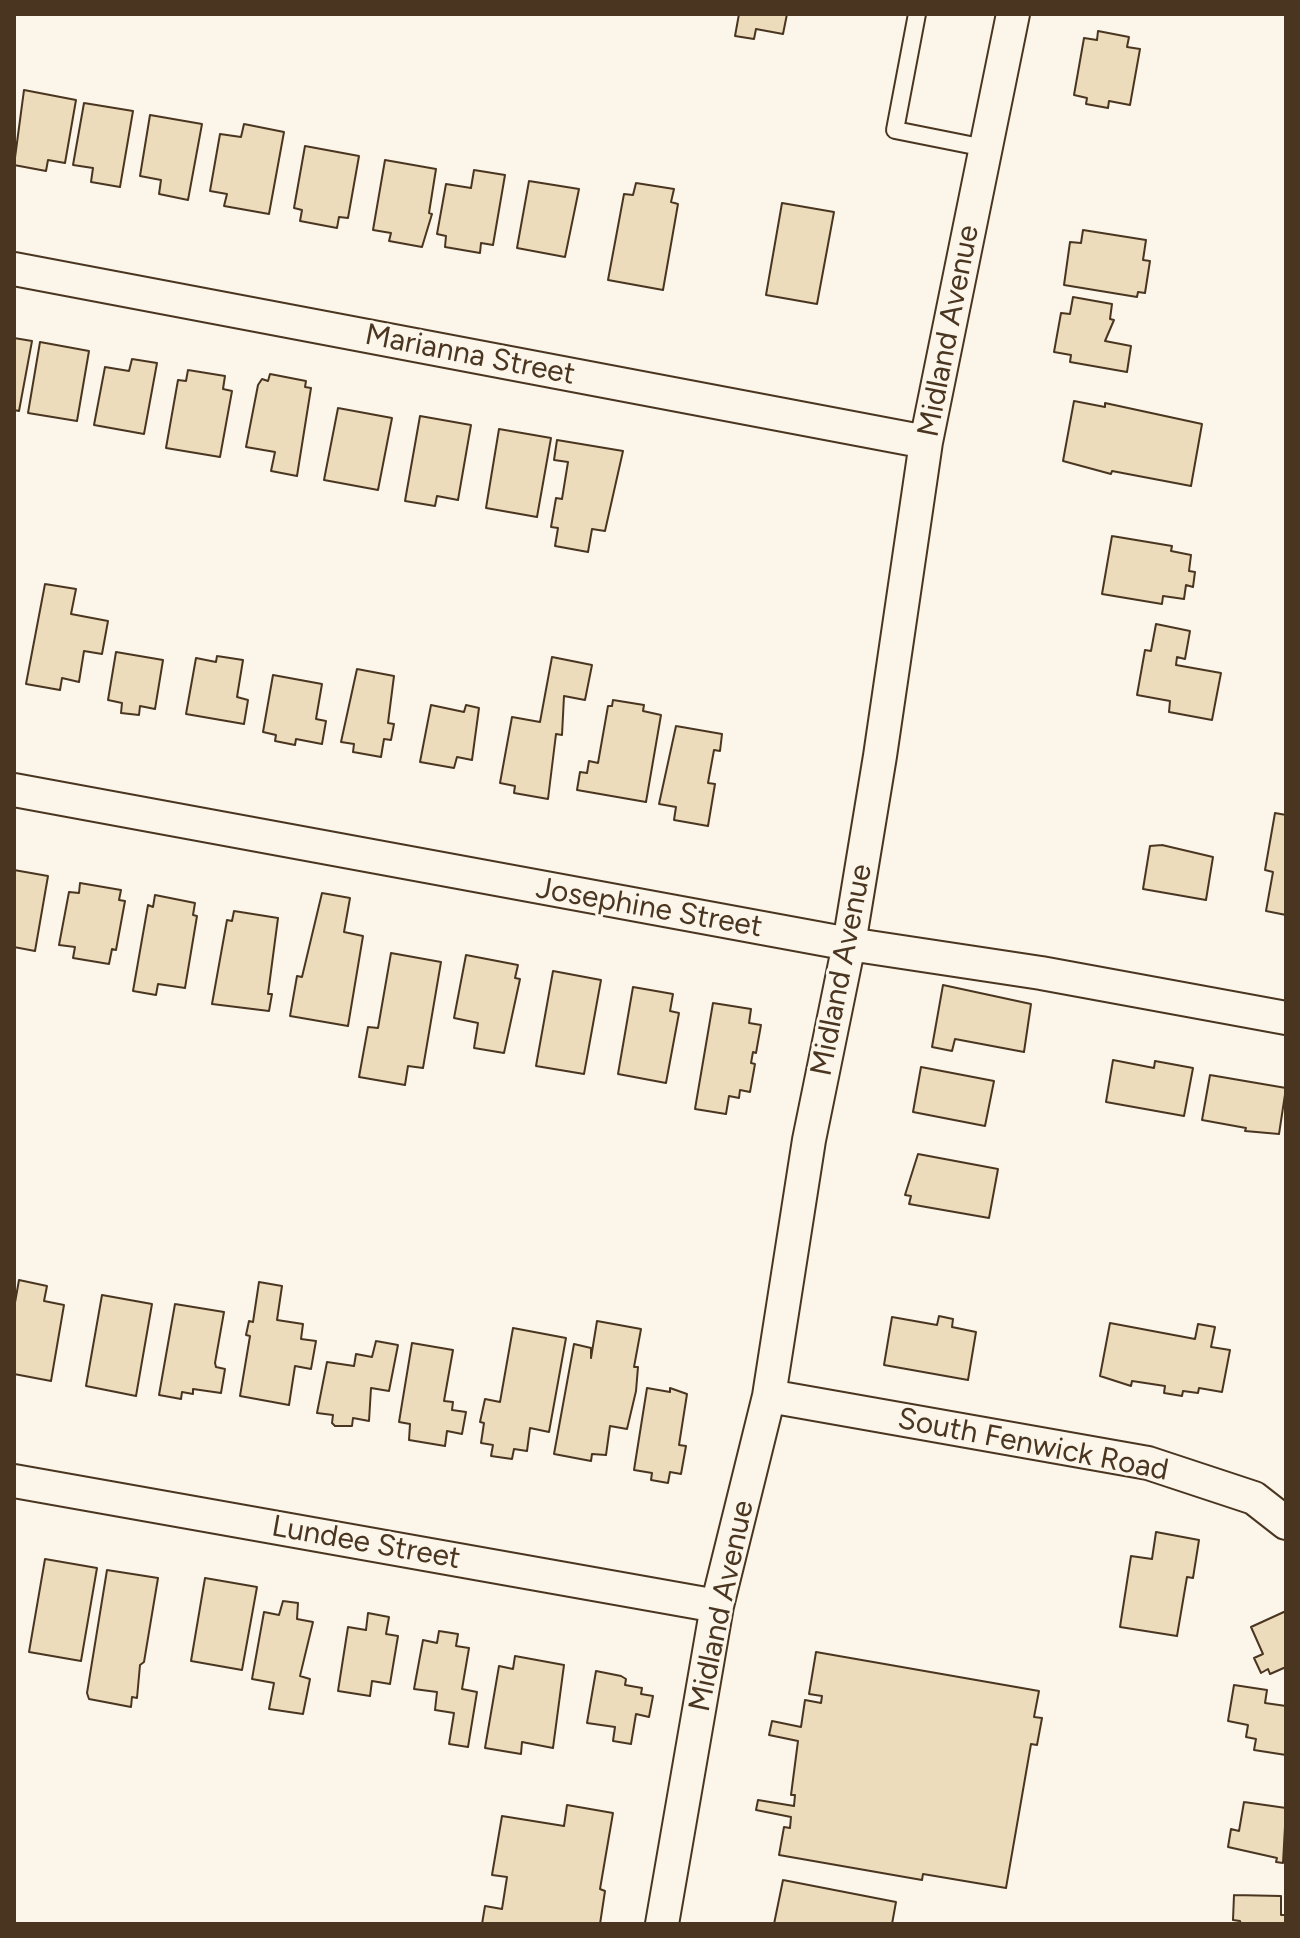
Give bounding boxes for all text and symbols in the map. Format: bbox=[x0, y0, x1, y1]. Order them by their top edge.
street label: Midland Avenue bbox=[911, 222, 987, 440]
street label: Marianna Street bbox=[362, 317, 578, 393]
street label: Midland Avenue bbox=[804, 861, 880, 1079]
street label: Josephine Street bbox=[533, 870, 765, 946]
street label: South Fenwick Road bbox=[895, 1401, 1171, 1489]
street label: Midland Avenue bbox=[682, 1497, 762, 1715]
street label: Lundee Street bbox=[269, 1509, 463, 1577]

